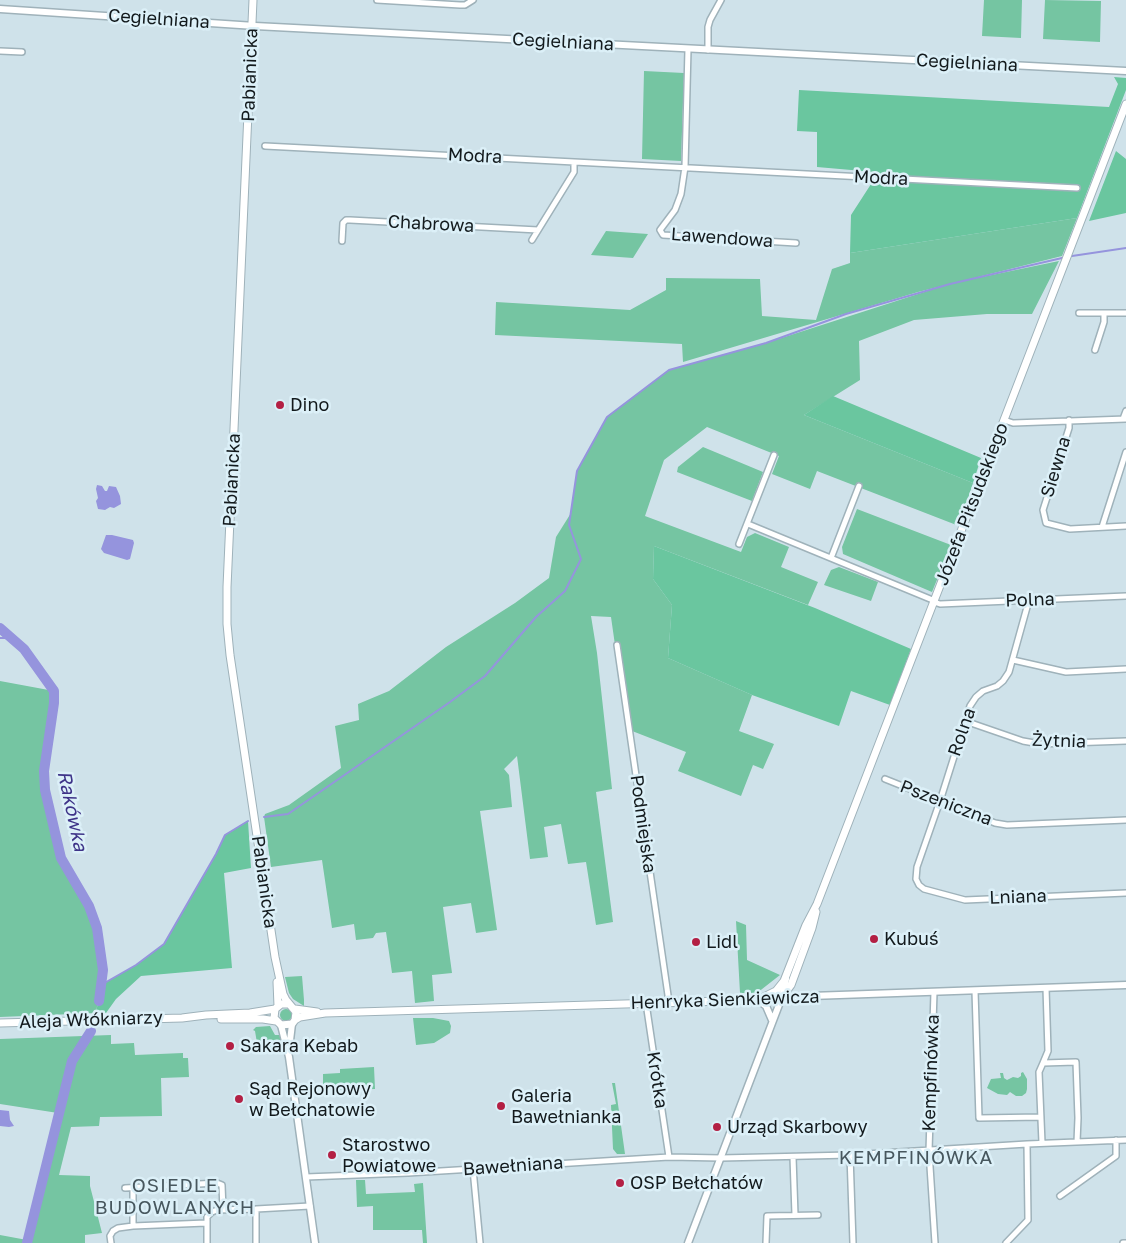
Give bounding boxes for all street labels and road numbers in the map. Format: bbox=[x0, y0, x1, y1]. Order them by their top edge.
street label: Cegielniana bbox=[107, 5, 211, 33]
street label: Pabianicka bbox=[238, 28, 262, 122]
street label: Cegielniana bbox=[511, 29, 615, 55]
street label: Cegielniana bbox=[915, 50, 1019, 76]
street label: Modra bbox=[447, 144, 503, 168]
street label: Modra bbox=[853, 166, 909, 190]
street label: Chabrowa bbox=[387, 211, 475, 237]
street label: Lawendowa bbox=[670, 224, 774, 252]
street label: Józefa Piłsudskiego bbox=[931, 420, 1013, 588]
street label: Pabianicka bbox=[219, 433, 245, 527]
street label: Siewna bbox=[1037, 434, 1075, 500]
street label: Polna bbox=[1005, 588, 1055, 612]
street label: Rolna bbox=[944, 705, 980, 759]
street label: Żytnia bbox=[1031, 729, 1087, 753]
street label: Podmiejska bbox=[625, 773, 661, 875]
street label: Pszeniczna bbox=[897, 776, 995, 830]
street label: Pabianicka bbox=[247, 834, 281, 930]
street label: Lniana bbox=[989, 885, 1047, 909]
street label: Henryka Sienkiewicza bbox=[630, 986, 820, 1014]
street label: Aleja Włókniarzy bbox=[19, 1007, 163, 1033]
street label: Kempfinówka bbox=[918, 1014, 944, 1132]
street label: Krótka bbox=[642, 1050, 672, 1110]
street label: Bawełniana bbox=[462, 1152, 564, 1180]

